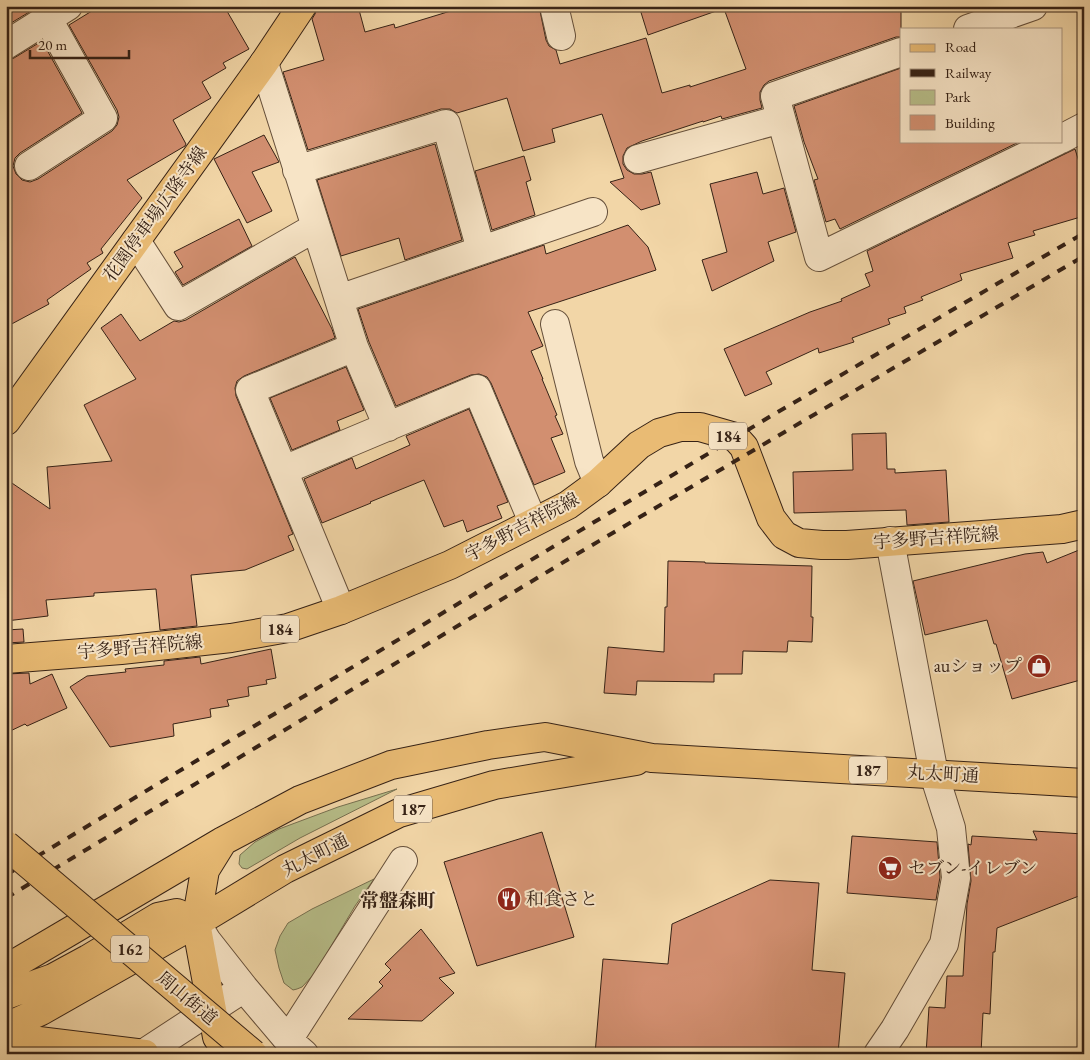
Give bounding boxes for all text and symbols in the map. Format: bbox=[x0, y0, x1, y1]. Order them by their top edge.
scale bar bbox=[30, 28, 129, 60]
legend bbox=[900, 28, 1062, 142]
text: 20 m bbox=[38, 35, 67, 54]
text: Road bbox=[945, 37, 977, 56]
text: Railway bbox=[945, 63, 992, 82]
text: Park bbox=[945, 87, 972, 106]
text: Building bbox=[945, 113, 995, 132]
street label: 花園停車場広隆寺線 bbox=[98, 141, 212, 286]
road number: 184 bbox=[709, 422, 747, 450]
street label: 宇多野吉祥院線 bbox=[461, 487, 583, 566]
street label: 宇多野吉祥院線 bbox=[872, 522, 1000, 553]
road number: 184 bbox=[261, 616, 299, 642]
street label: 宇多野吉祥院線 bbox=[76, 630, 204, 663]
shop icon: auショップ bbox=[1026, 653, 1052, 679]
place label: auショップ bbox=[934, 654, 1022, 677]
road number: 187 bbox=[849, 756, 887, 784]
street label: 丸太町通 bbox=[906, 760, 980, 787]
road number: 187 bbox=[394, 796, 432, 822]
street label: 丸太町通 bbox=[277, 828, 352, 881]
supermarket icon: セブン-イレブン bbox=[877, 855, 903, 881]
place label: セブン-イレブン bbox=[908, 856, 1038, 879]
restaurant icon: 和食さと bbox=[496, 886, 522, 912]
place label: 和食さと bbox=[526, 887, 598, 910]
district label: 常盤森町 bbox=[360, 888, 436, 913]
road number: 162 bbox=[111, 936, 149, 962]
street label: 周山街道 bbox=[152, 966, 222, 1030]

